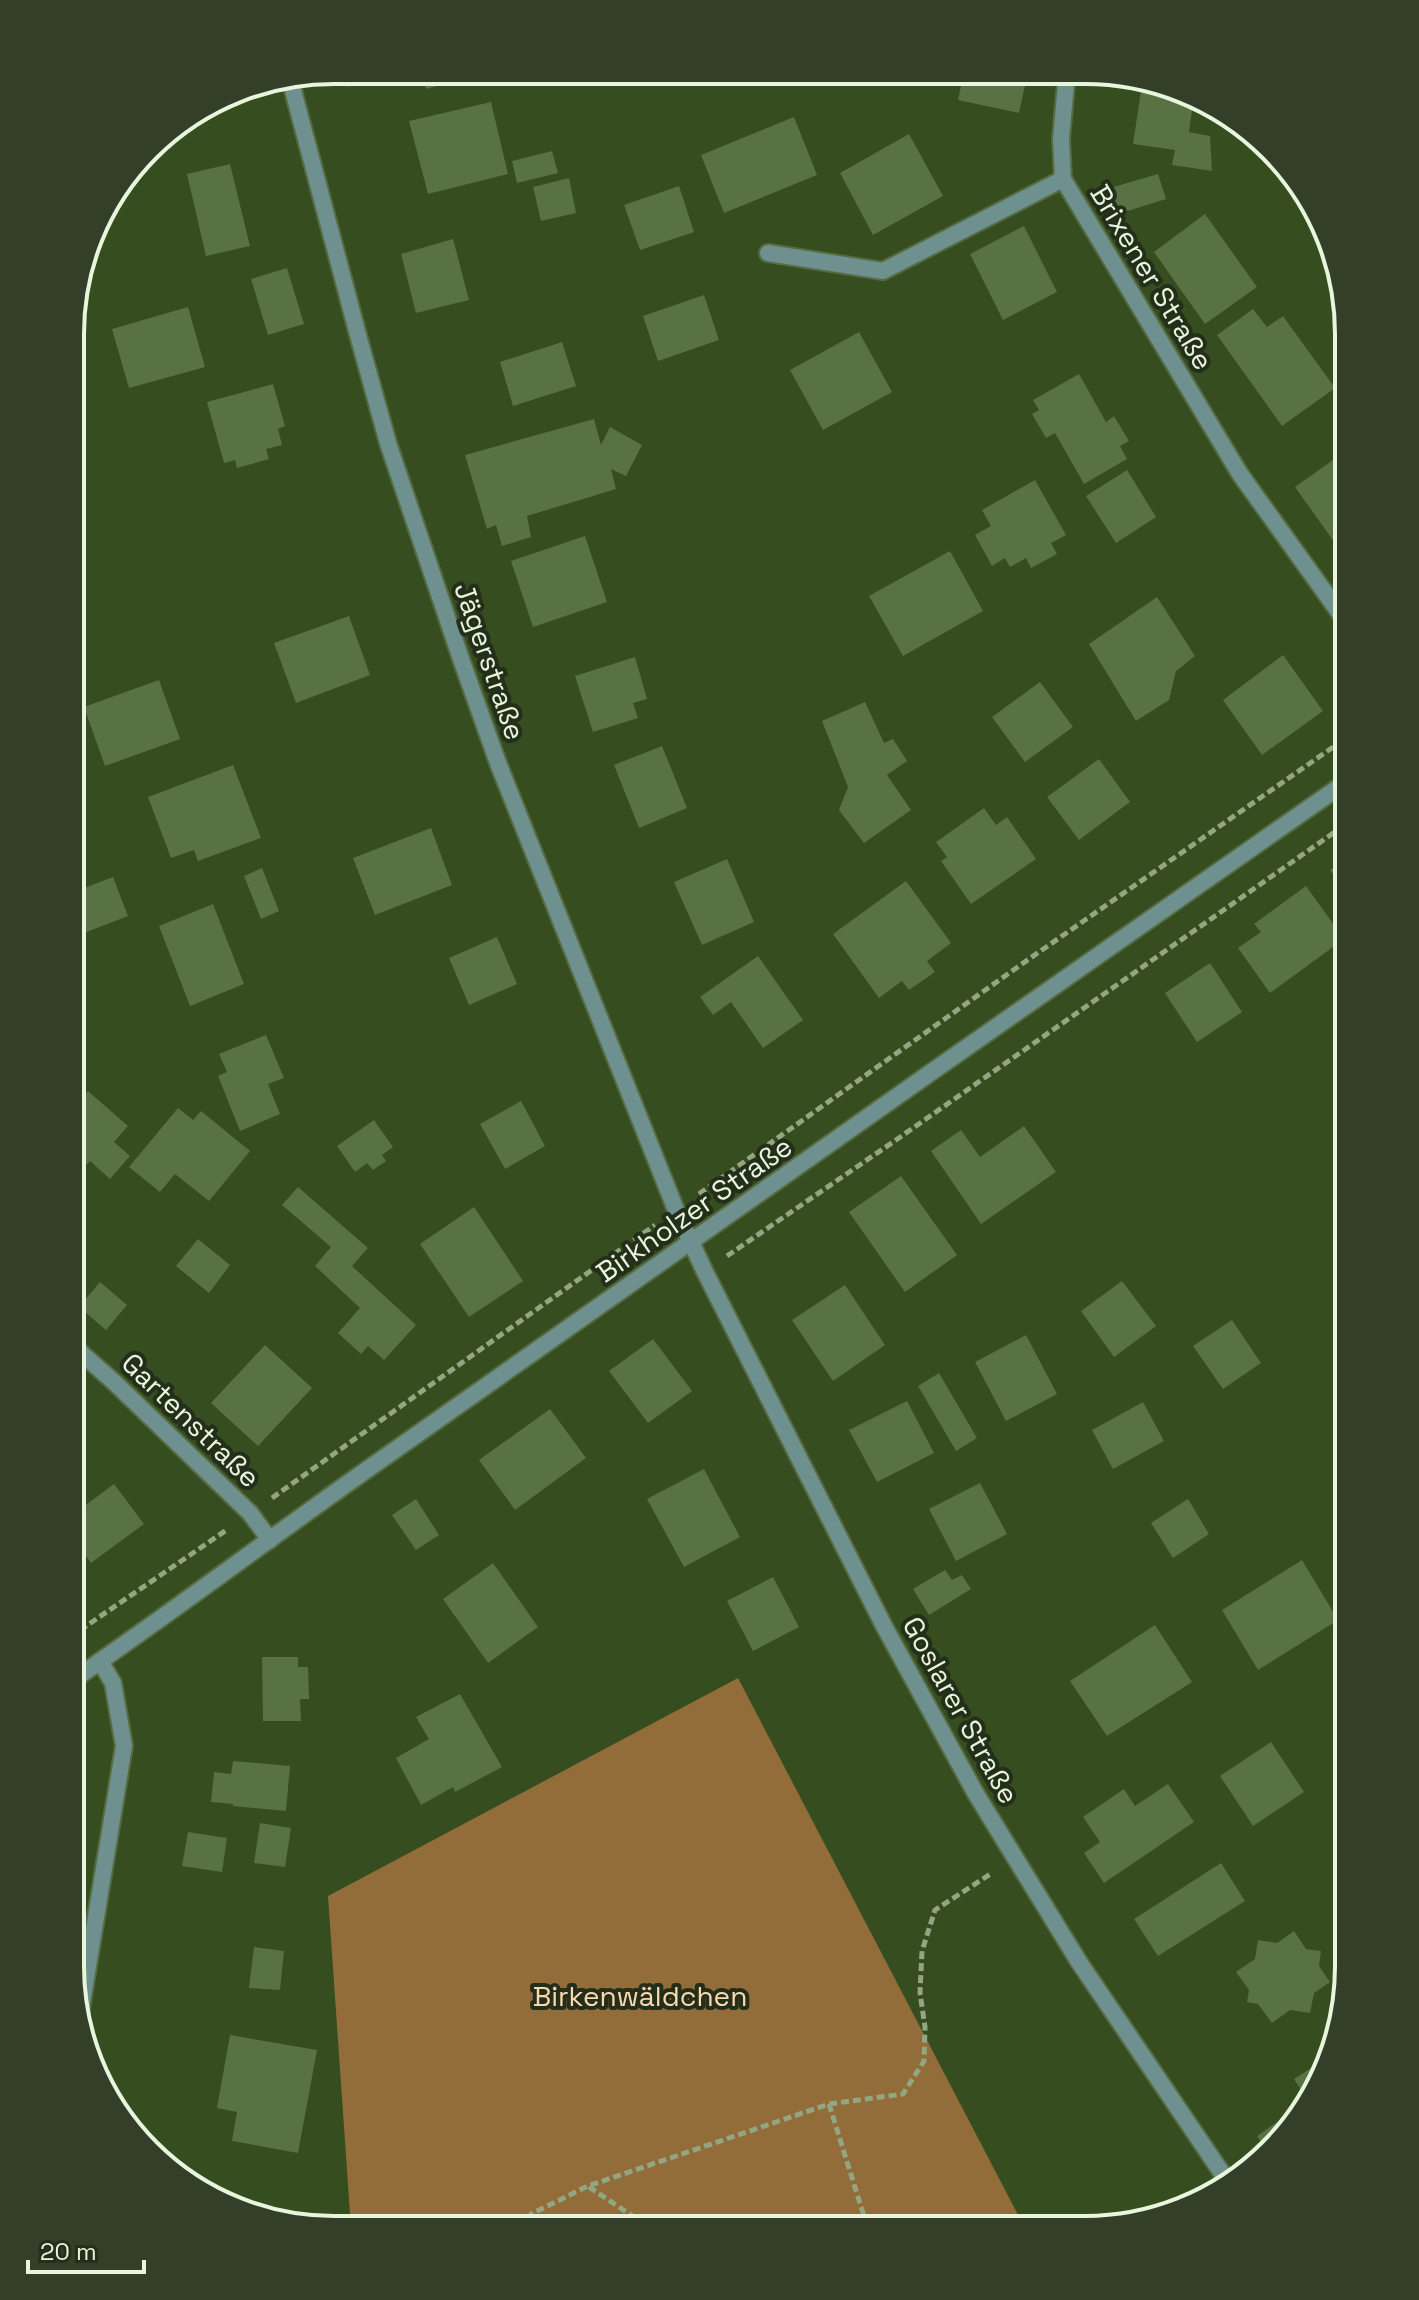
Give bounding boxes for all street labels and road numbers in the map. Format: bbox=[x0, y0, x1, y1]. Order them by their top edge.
street label: Brixener Straße bbox=[1082, 178, 1222, 376]
street label: Jägerstraße bbox=[446, 578, 534, 744]
street label: Birkholzer Straße bbox=[589, 1128, 799, 1290]
street label: Gartenstraße bbox=[114, 1345, 268, 1495]
street label: Goslarer Straße bbox=[895, 1610, 1027, 1810]

